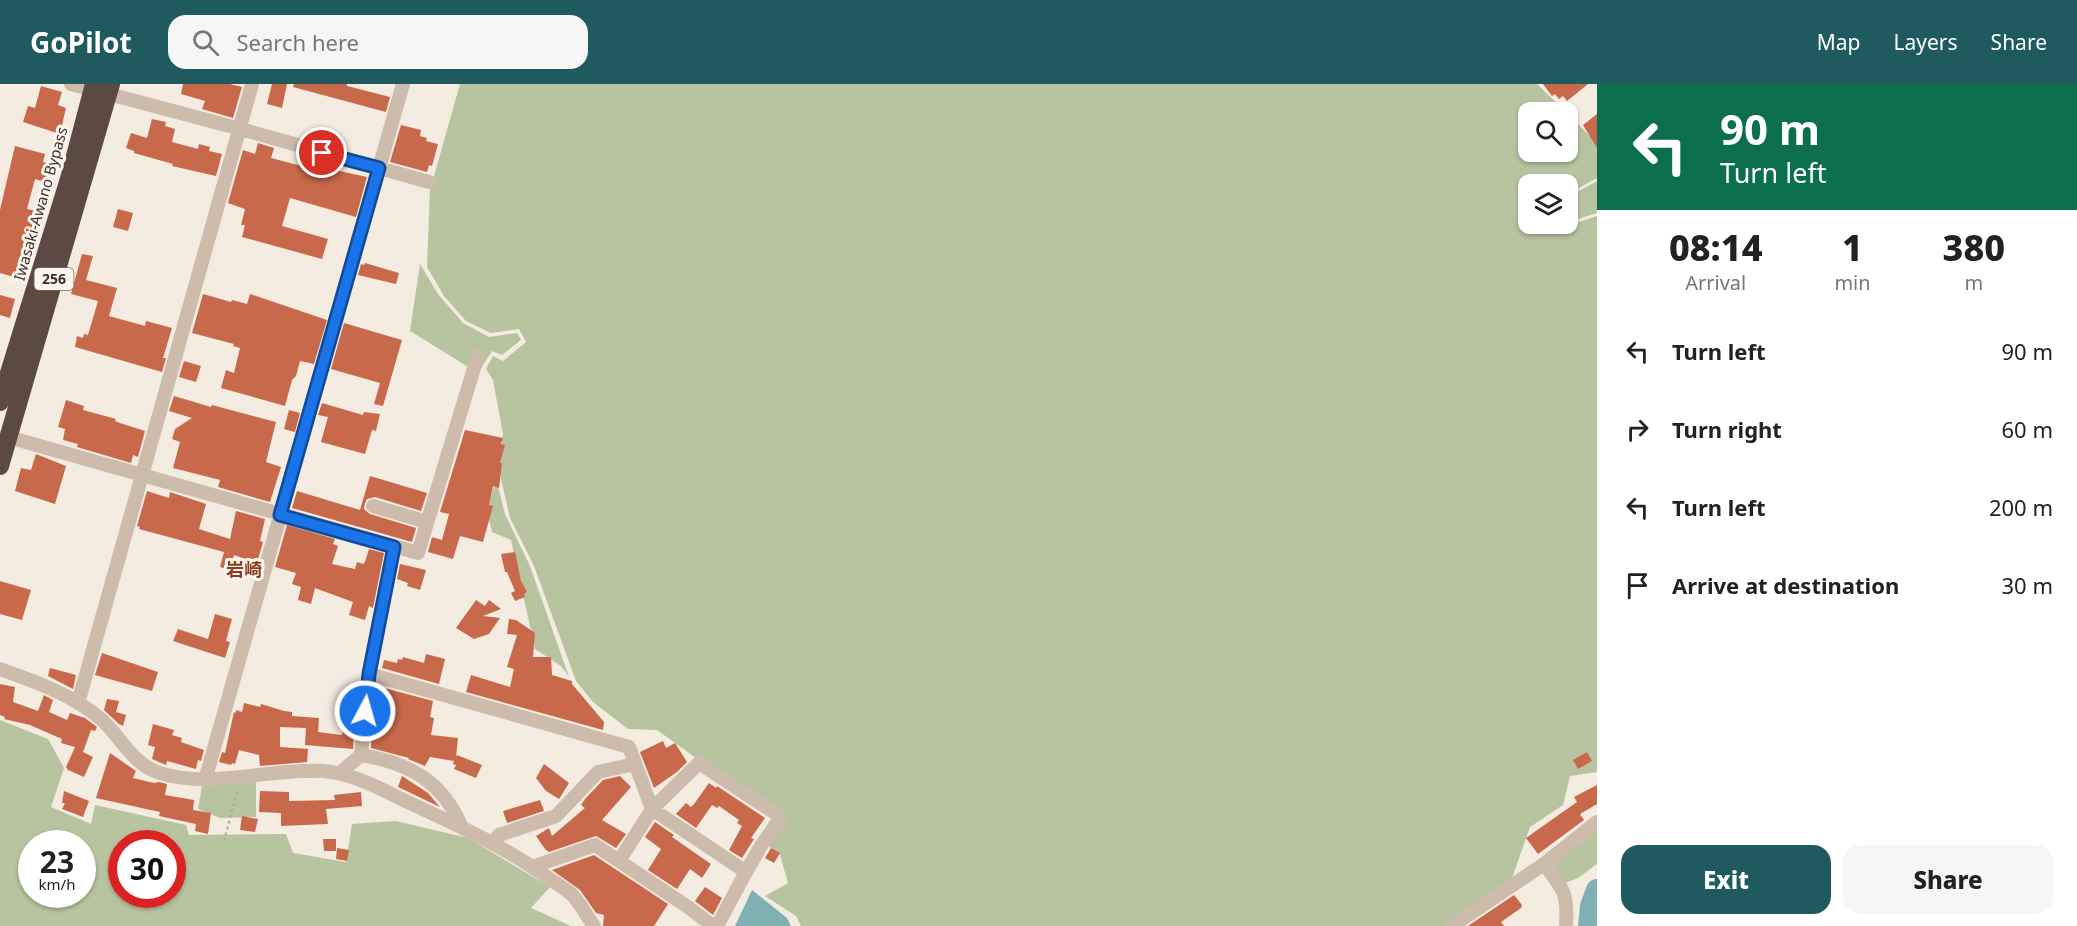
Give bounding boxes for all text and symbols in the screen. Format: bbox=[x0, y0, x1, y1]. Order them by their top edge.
search box bbox=[168, 15, 588, 69]
text: GoPilot bbox=[30, 23, 132, 61]
icon: search bbox=[189, 26, 222, 59]
text: Search here bbox=[237, 27, 359, 57]
text: Map bbox=[1817, 28, 1861, 56]
text: Layers bbox=[1894, 28, 1958, 56]
text: Share bbox=[1991, 28, 2047, 56]
text: 90 m bbox=[1720, 100, 1820, 157]
map controls bbox=[1518, 102, 1578, 234]
button: search bbox=[1518, 102, 1578, 162]
icon: left bbox=[1621, 108, 1699, 186]
street label: Iwasaki-Awano Bypass bbox=[9, 125, 72, 283]
pin bbox=[296, 127, 347, 178]
icon: arrive bbox=[305, 136, 338, 169]
text: Turn left bbox=[1720, 154, 1826, 191]
button: layers bbox=[1518, 174, 1578, 234]
text: 08:14 bbox=[1669, 223, 1762, 272]
text: 1 bbox=[1842, 223, 1863, 272]
text: 380 bbox=[1943, 223, 2005, 272]
road number: 256 bbox=[34, 268, 74, 290]
text: Arrival bbox=[1685, 269, 1746, 296]
text: min bbox=[1834, 269, 1871, 296]
text: m bbox=[1964, 269, 1983, 296]
icon: left bbox=[1621, 335, 1654, 368]
text: Turn left bbox=[1672, 336, 1766, 366]
text: 90 m bbox=[2002, 336, 2053, 366]
icon: right bbox=[1621, 413, 1654, 446]
text: Turn right bbox=[1672, 414, 1782, 444]
text: 60 m bbox=[2002, 414, 2053, 444]
icon: left bbox=[1621, 491, 1654, 524]
text: Turn left bbox=[1672, 492, 1766, 522]
text: 200 m bbox=[1989, 492, 2053, 522]
district label: 岩崎 bbox=[226, 557, 262, 581]
icon: arrive bbox=[1621, 569, 1654, 602]
text: Arrive at destination bbox=[1672, 570, 1899, 600]
text: 30 m bbox=[2002, 570, 2053, 600]
position arrow bbox=[333, 679, 397, 743]
speed limit sign: 30 bbox=[108, 830, 186, 908]
text: 23 bbox=[40, 841, 74, 882]
button: Exit bbox=[1621, 845, 1831, 914]
button: Share bbox=[1843, 845, 2053, 914]
text: km/h bbox=[39, 874, 75, 894]

